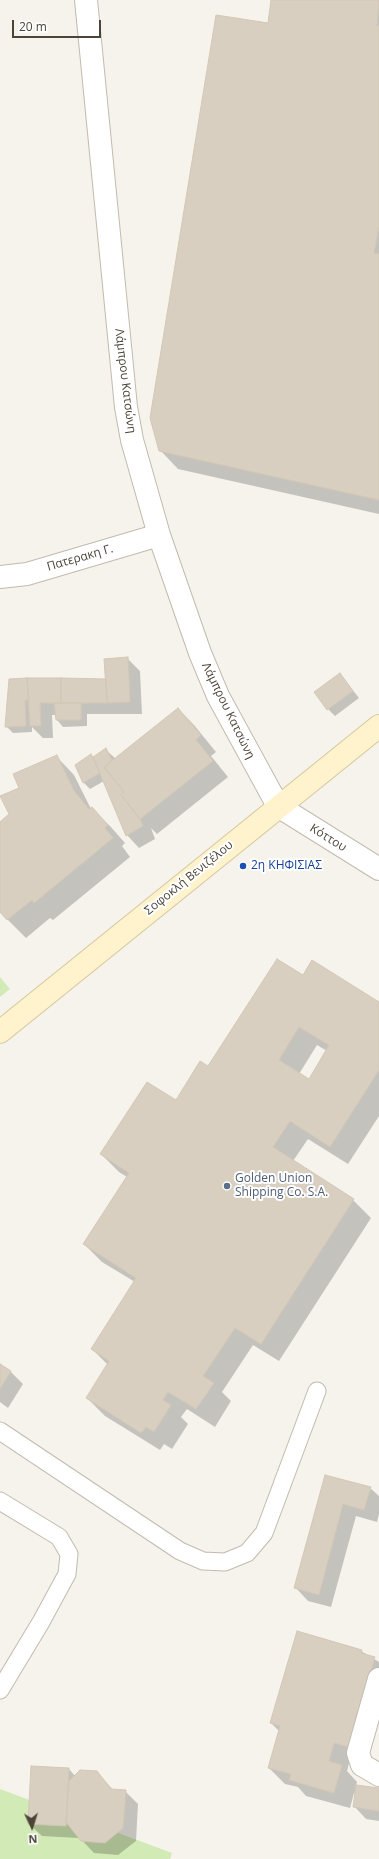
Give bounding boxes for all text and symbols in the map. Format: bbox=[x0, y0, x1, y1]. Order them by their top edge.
scale bar bbox=[14, 12, 103, 38]
text: 20 m bbox=[19, 18, 47, 35]
street label: Λάμπρου Κατσώνη bbox=[111, 328, 139, 434]
street label: Πατερακη Γ. bbox=[45, 542, 115, 574]
street label: Λάμπρου Κατσώνη bbox=[198, 660, 258, 762]
street label: Κόττου bbox=[307, 821, 349, 855]
street label: Σοφοκλή Βενιζέλου bbox=[142, 838, 236, 918]
place label: 2η ΚΗΦΙΣΙΑΣ bbox=[251, 859, 322, 873]
marker: 2η ΚΗΦΙΣΙΑΣ bbox=[238, 861, 248, 871]
place label: Golden Union Shipping Co. S.A. bbox=[235, 1172, 328, 1200]
marker: Golden Union Shipping Co. S.A. bbox=[222, 1181, 232, 1191]
north arrow bbox=[12, 1807, 52, 1847]
text: N bbox=[28, 1832, 38, 1847]

